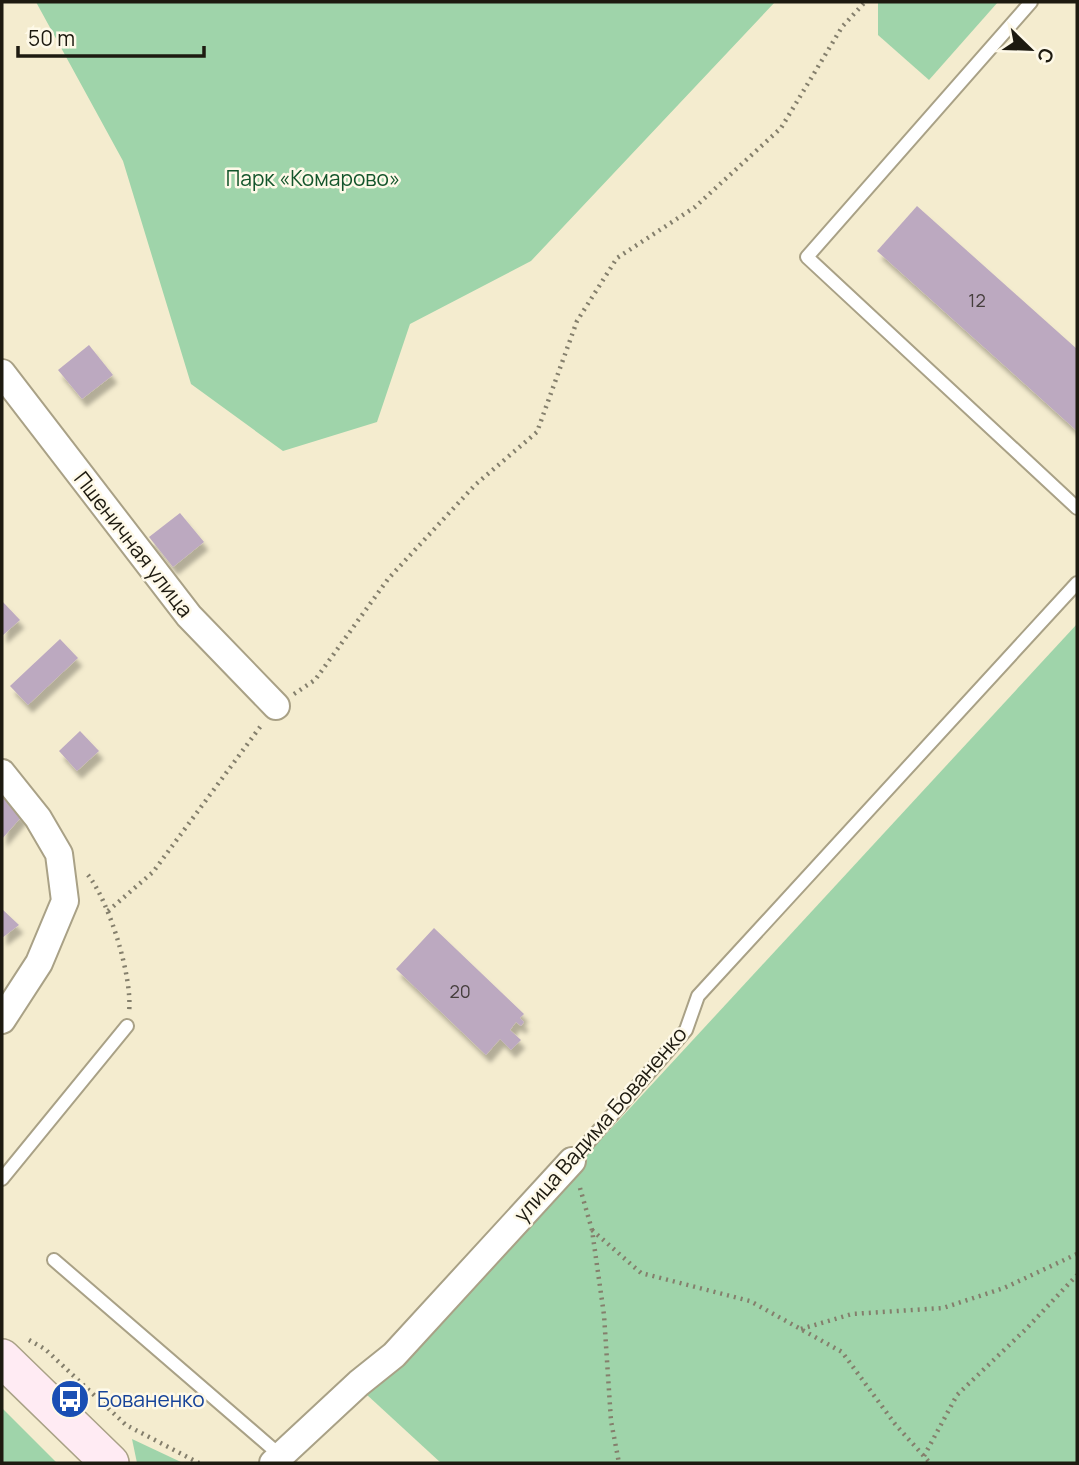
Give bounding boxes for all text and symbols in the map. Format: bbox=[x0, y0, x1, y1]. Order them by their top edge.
scale bar bbox=[18, 14, 203, 58]
north arrow bbox=[995, 14, 1065, 84]
text: 50 m bbox=[28, 24, 75, 52]
text: С bbox=[1031, 44, 1060, 67]
park label: Парк «Комарово» bbox=[226, 164, 400, 192]
house number: 12 bbox=[968, 288, 986, 312]
street label: Пшеничная улица bbox=[68, 465, 200, 623]
house number: 20 bbox=[449, 979, 471, 1003]
street label: улица Вадима Бованенко bbox=[507, 1020, 693, 1228]
bus stop icon: Бованенко bbox=[49, 1378, 91, 1420]
place label: Бованенко bbox=[97, 1385, 205, 1413]

